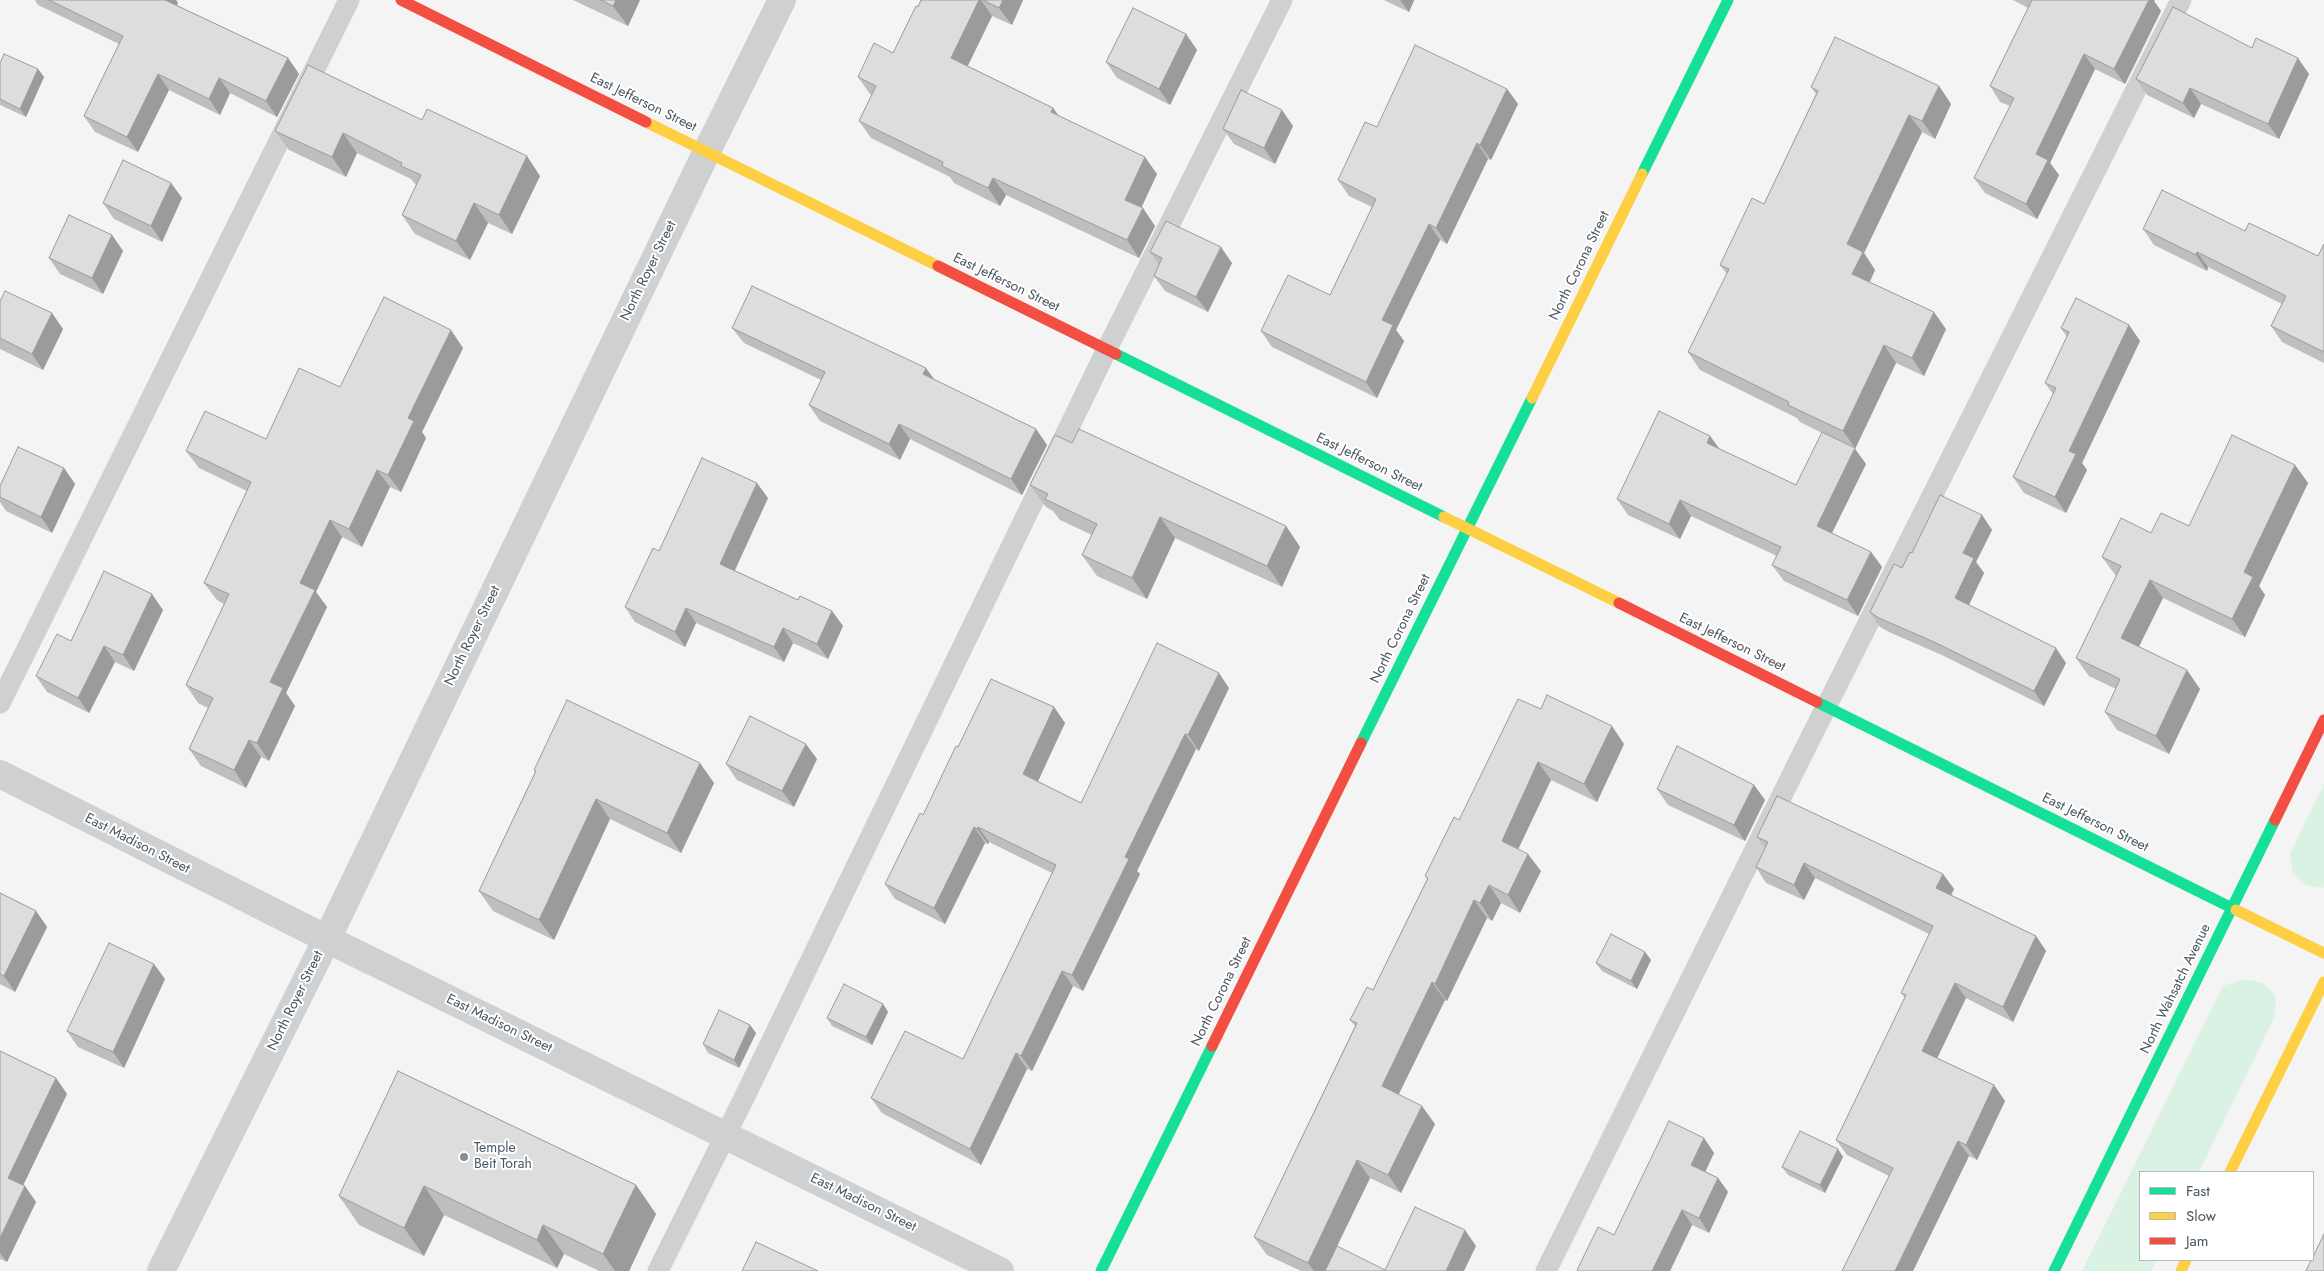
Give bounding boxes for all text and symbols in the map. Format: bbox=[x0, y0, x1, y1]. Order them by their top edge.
street label: East Jefferson Street bbox=[587, 70, 699, 136]
street label: North Corona Street bbox=[1546, 209, 1614, 323]
street label: North Royer Street bbox=[618, 218, 680, 324]
street label: East Jefferson Street bbox=[950, 250, 1062, 316]
street label: East Jefferson Street bbox=[1313, 430, 1425, 496]
street label: North Corona Street bbox=[1367, 572, 1435, 686]
street label: North Royer Street bbox=[442, 583, 504, 689]
street label: East Jefferson Street bbox=[1676, 610, 1788, 676]
street label: East Jefferson Street bbox=[2039, 790, 2151, 856]
street label: East Madison Street bbox=[82, 810, 192, 878]
street label: North Wahsatch Avenue bbox=[2137, 921, 2215, 1057]
street label: North Corona Street bbox=[1188, 935, 1256, 1049]
street label: North Royer Street bbox=[265, 948, 327, 1054]
street label: East Madison Street bbox=[443, 991, 555, 1057]
place label: Temple Beit Torah bbox=[474, 1141, 532, 1174]
marker: Temple Beit Torah bbox=[458, 1151, 470, 1163]
street label: East Madison Street bbox=[807, 1170, 919, 1236]
legend bbox=[2139, 1171, 2314, 1261]
text: Fast bbox=[2186, 1180, 2210, 1202]
text: Slow bbox=[2186, 1205, 2216, 1227]
text: Jam bbox=[2186, 1230, 2209, 1252]

